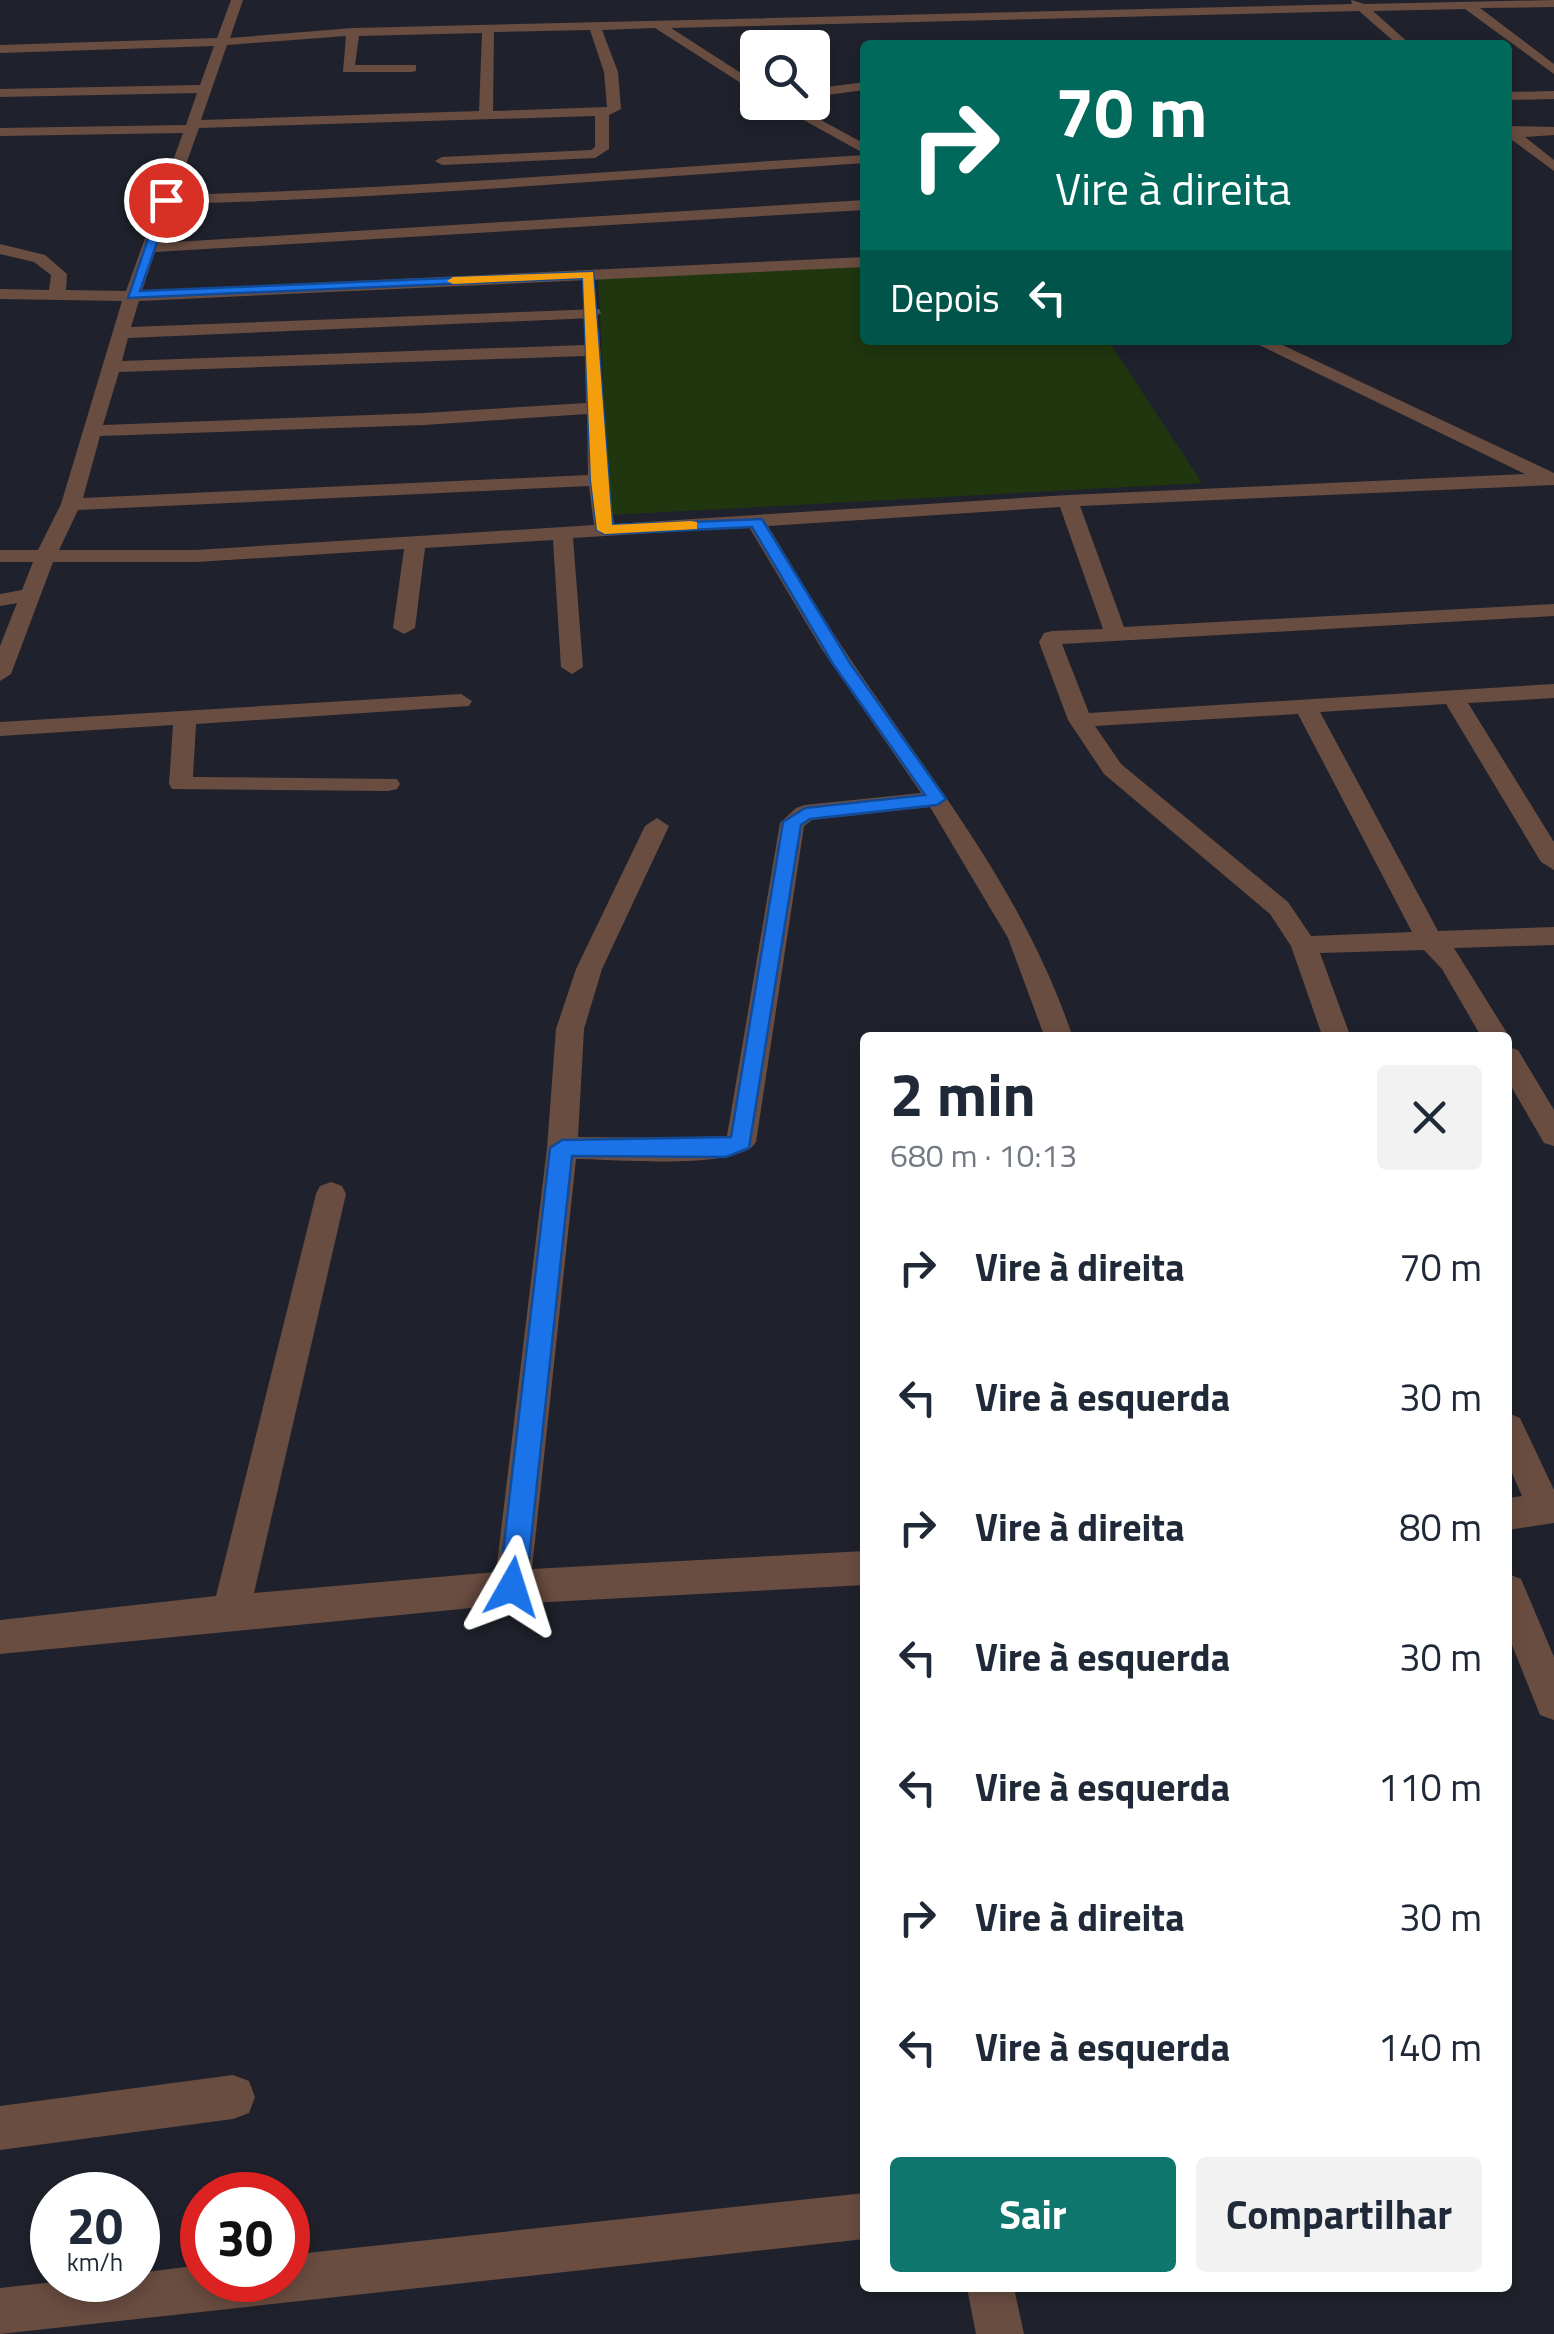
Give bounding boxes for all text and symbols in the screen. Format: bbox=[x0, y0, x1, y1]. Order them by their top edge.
map controls bbox=[740, 30, 830, 120]
button: search bbox=[740, 30, 830, 120]
text: 70 m bbox=[1055, 58, 1208, 164]
icon: right bbox=[890, 80, 1020, 210]
text: Vire à direita bbox=[1055, 154, 1291, 222]
pin bbox=[124, 158, 209, 243]
icon: arrive bbox=[139, 173, 194, 228]
text: Depois bbox=[890, 269, 1000, 327]
icon: left bbox=[1020, 270, 1075, 325]
text: 2 min bbox=[890, 1048, 1036, 1139]
button: close bbox=[1377, 1065, 1482, 1170]
text: 680 m · 10:13 bbox=[890, 1131, 1077, 1179]
text: Vire à direita bbox=[975, 1238, 1185, 1296]
text: 70 m bbox=[1399, 1238, 1482, 1296]
icon: right bbox=[890, 1240, 945, 1295]
text: Vire à esquerda bbox=[975, 1368, 1230, 1426]
text: 30 m bbox=[1399, 1368, 1482, 1426]
icon: left bbox=[890, 1370, 945, 1425]
text: Vire à direita bbox=[975, 1498, 1185, 1556]
text: 80 m bbox=[1399, 1498, 1482, 1556]
icon: right bbox=[890, 1500, 945, 1555]
position arrow bbox=[460, 1535, 564, 1639]
text: Vire à esquerda bbox=[975, 1628, 1230, 1686]
text: 30 m bbox=[1399, 1628, 1482, 1686]
icon: left bbox=[890, 1630, 945, 1685]
text: Vire à esquerda bbox=[975, 1758, 1230, 1816]
text: 110 m bbox=[1378, 1758, 1482, 1816]
icon: left bbox=[890, 1760, 945, 1815]
text: Vire à direita bbox=[975, 1888, 1185, 1946]
text: 30 m bbox=[1399, 1888, 1482, 1946]
icon: right bbox=[890, 1890, 945, 1945]
text: Vire à esquerda bbox=[975, 2018, 1230, 2076]
text: 140 m bbox=[1378, 2018, 1482, 2076]
icon: left bbox=[890, 2020, 945, 2075]
button: Sair bbox=[890, 2157, 1176, 2272]
button: Compartilhar bbox=[1196, 2157, 1482, 2272]
speed limit sign: 30 bbox=[180, 2172, 310, 2302]
text: 20 bbox=[67, 2187, 123, 2263]
text: km/h bbox=[67, 2243, 123, 2281]

